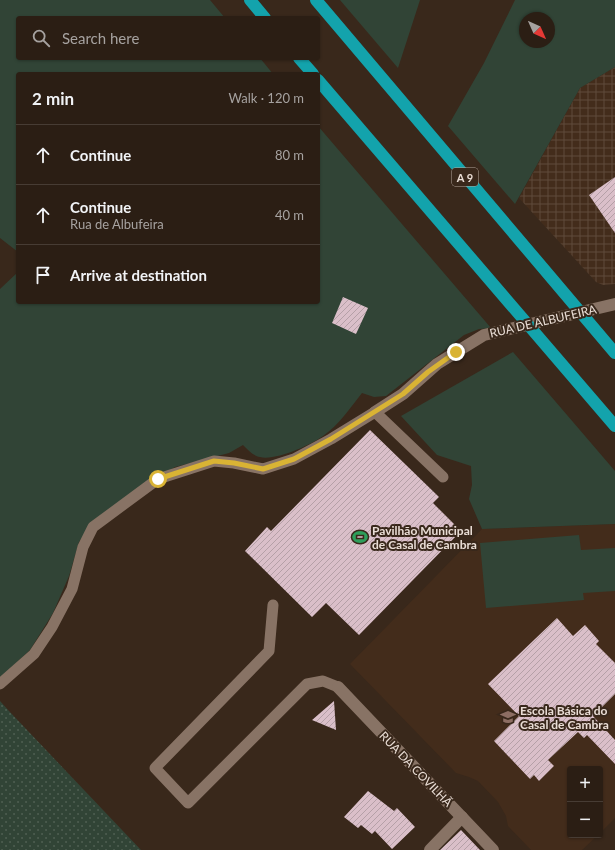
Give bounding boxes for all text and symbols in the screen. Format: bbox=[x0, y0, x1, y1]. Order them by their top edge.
north arrow bbox=[519, 12, 555, 48]
search box bbox=[16, 16, 320, 60]
icon: search bbox=[30, 27, 52, 49]
text: Search here bbox=[62, 29, 139, 47]
text: 2 min bbox=[32, 88, 74, 109]
text: Walk · 120 m bbox=[228, 90, 304, 106]
icon: ahead bbox=[32, 144, 54, 166]
text: Continue bbox=[70, 146, 131, 164]
text: 80 m bbox=[275, 147, 304, 163]
road number: A 9 bbox=[452, 168, 478, 186]
text: Continue bbox=[70, 198, 131, 216]
icon: ahead bbox=[32, 204, 54, 226]
text: 40 m bbox=[275, 207, 304, 223]
text: Rua de Albufeira bbox=[70, 216, 164, 232]
icon: arrive bbox=[32, 264, 54, 286]
text: Arrive at destination bbox=[70, 266, 207, 284]
street label: RUA DE ALBUFEIRA bbox=[488, 301, 599, 341]
route end bbox=[447, 343, 465, 361]
route start bbox=[149, 470, 167, 488]
place label: Pavilhão Municipal de Casal de Cambra bbox=[372, 523, 477, 552]
sports icon: Pavilhão Municipal de Casal de Cambra bbox=[351, 528, 369, 546]
place label: Escola Básica do Casal de Cambra bbox=[520, 703, 609, 732]
school or university icon: Escola Básica do Casal de Cambra bbox=[499, 708, 517, 726]
street label: RUA DA COVILHÃ bbox=[376, 728, 456, 810]
map controls bbox=[567, 766, 603, 838]
button: + bbox=[567, 766, 603, 802]
button: − bbox=[567, 802, 603, 838]

